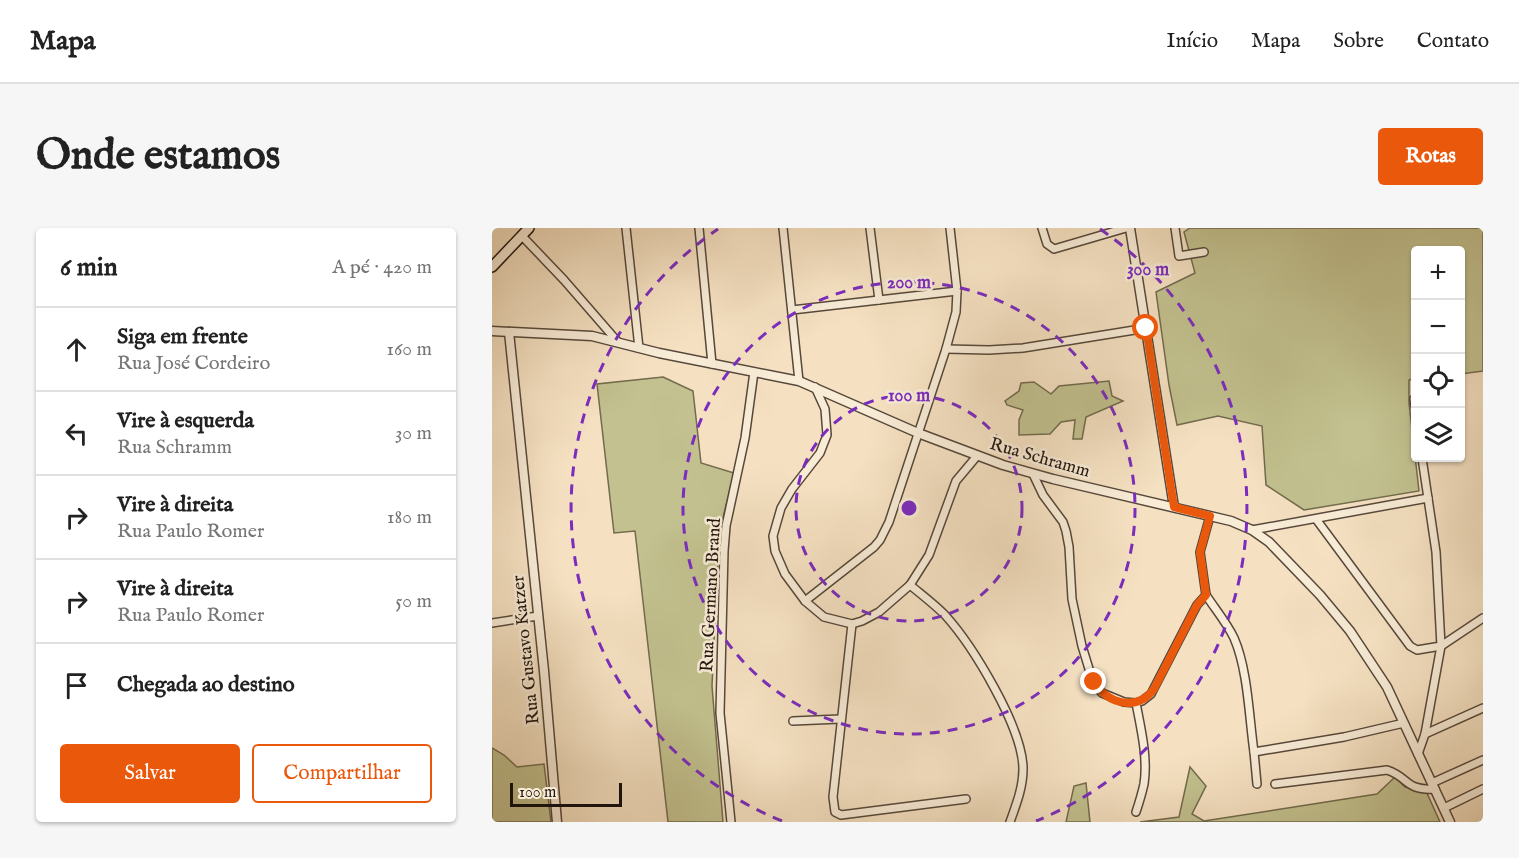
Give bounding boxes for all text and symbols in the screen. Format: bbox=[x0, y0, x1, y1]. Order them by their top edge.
text: Mapa bbox=[30, 24, 96, 59]
text: Início bbox=[1166, 28, 1218, 55]
text: Mapa bbox=[1251, 28, 1300, 55]
text: Sobre bbox=[1333, 28, 1384, 55]
text: Contato bbox=[1417, 28, 1489, 55]
button: Rotas bbox=[1378, 128, 1483, 185]
text: Onde estamos bbox=[36, 130, 280, 183]
map controls bbox=[1411, 246, 1465, 462]
button: + bbox=[1411, 246, 1465, 300]
text: 6 min bbox=[60, 251, 118, 284]
text: A pé · 420 m bbox=[332, 255, 432, 280]
text: 300 m bbox=[1127, 259, 1169, 282]
text: 200 m bbox=[887, 272, 931, 295]
button: − bbox=[1411, 300, 1465, 354]
route start bbox=[1132, 314, 1158, 340]
text: Siga em frente bbox=[117, 323, 248, 351]
icon: ahead bbox=[60, 333, 93, 366]
text: 160 m bbox=[386, 337, 432, 362]
text: Rua José Cordeiro bbox=[117, 351, 270, 376]
button: locate bbox=[1411, 354, 1465, 408]
text: 100 m bbox=[888, 385, 930, 408]
text: Vire à esquerda bbox=[117, 407, 254, 435]
button: layers bbox=[1411, 408, 1465, 462]
icon: left bbox=[60, 417, 93, 450]
text: 30 m bbox=[395, 421, 432, 446]
street label: Rua Schramm bbox=[987, 433, 1093, 484]
text: Rua Schramm bbox=[117, 435, 232, 460]
text: Vire à direita bbox=[117, 491, 233, 519]
centre of rings bbox=[899, 498, 919, 518]
icon: right bbox=[60, 501, 93, 534]
text: 180 m bbox=[387, 505, 432, 530]
street label: Rua Germano Brand bbox=[696, 517, 727, 673]
text: Rua Paulo Romer bbox=[117, 519, 264, 544]
street label: Rua Gustavo Katzer bbox=[507, 574, 546, 726]
text: Vire à direita bbox=[117, 575, 233, 603]
icon: right bbox=[60, 585, 93, 618]
text: 50 m bbox=[395, 589, 432, 614]
text: Rua Paulo Romer bbox=[117, 603, 264, 628]
route end bbox=[1080, 668, 1106, 694]
icon: arrive bbox=[60, 669, 93, 702]
text: Chegada ao destino bbox=[117, 671, 295, 699]
button: Salvar bbox=[60, 744, 240, 803]
button: Compartilhar bbox=[252, 744, 432, 803]
scale bar bbox=[510, 780, 622, 808]
text: 100 m bbox=[519, 783, 556, 803]

